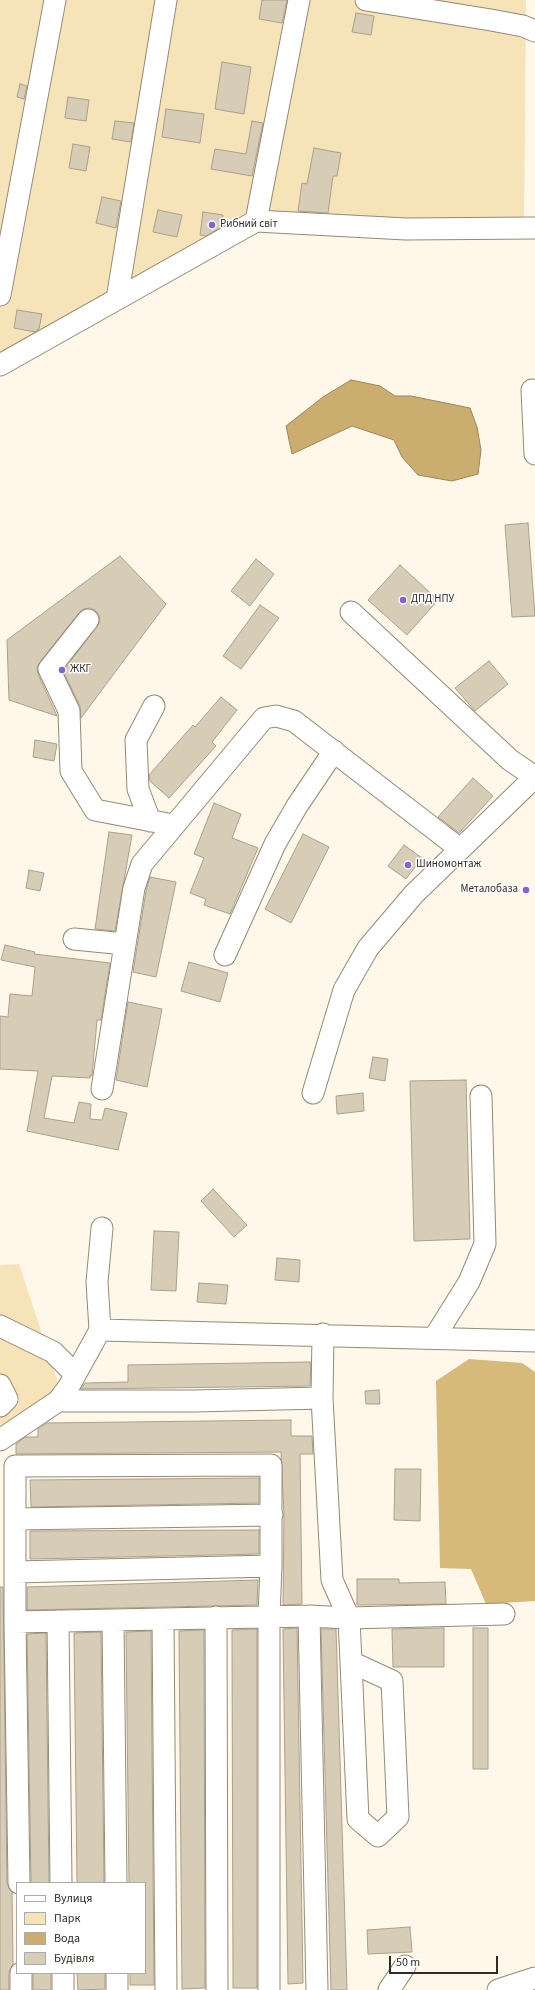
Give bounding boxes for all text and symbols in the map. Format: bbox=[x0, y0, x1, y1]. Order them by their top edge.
place label: Рибний світ bbox=[220, 218, 278, 232]
marker: Рибний світ bbox=[207, 220, 217, 230]
place label: ДПД НПУ bbox=[411, 593, 454, 607]
marker: ДПД НПУ bbox=[398, 595, 408, 605]
place label: ЖКГ bbox=[70, 663, 91, 677]
marker: ЖКГ bbox=[57, 665, 67, 675]
place label: Шиномонтаж bbox=[416, 858, 481, 872]
marker: Шиномонтаж bbox=[403, 860, 413, 870]
place label: Металобаза bbox=[461, 883, 518, 897]
marker: Металобаза bbox=[521, 885, 531, 895]
legend bbox=[16, 1882, 146, 1974]
text: Вулиця bbox=[54, 1890, 92, 1907]
text: Парк bbox=[54, 1910, 80, 1927]
text: Вода bbox=[54, 1930, 80, 1947]
scale bar bbox=[391, 1948, 500, 1974]
text: Будівля bbox=[54, 1950, 94, 1967]
text: 50 m bbox=[396, 1954, 420, 1971]

